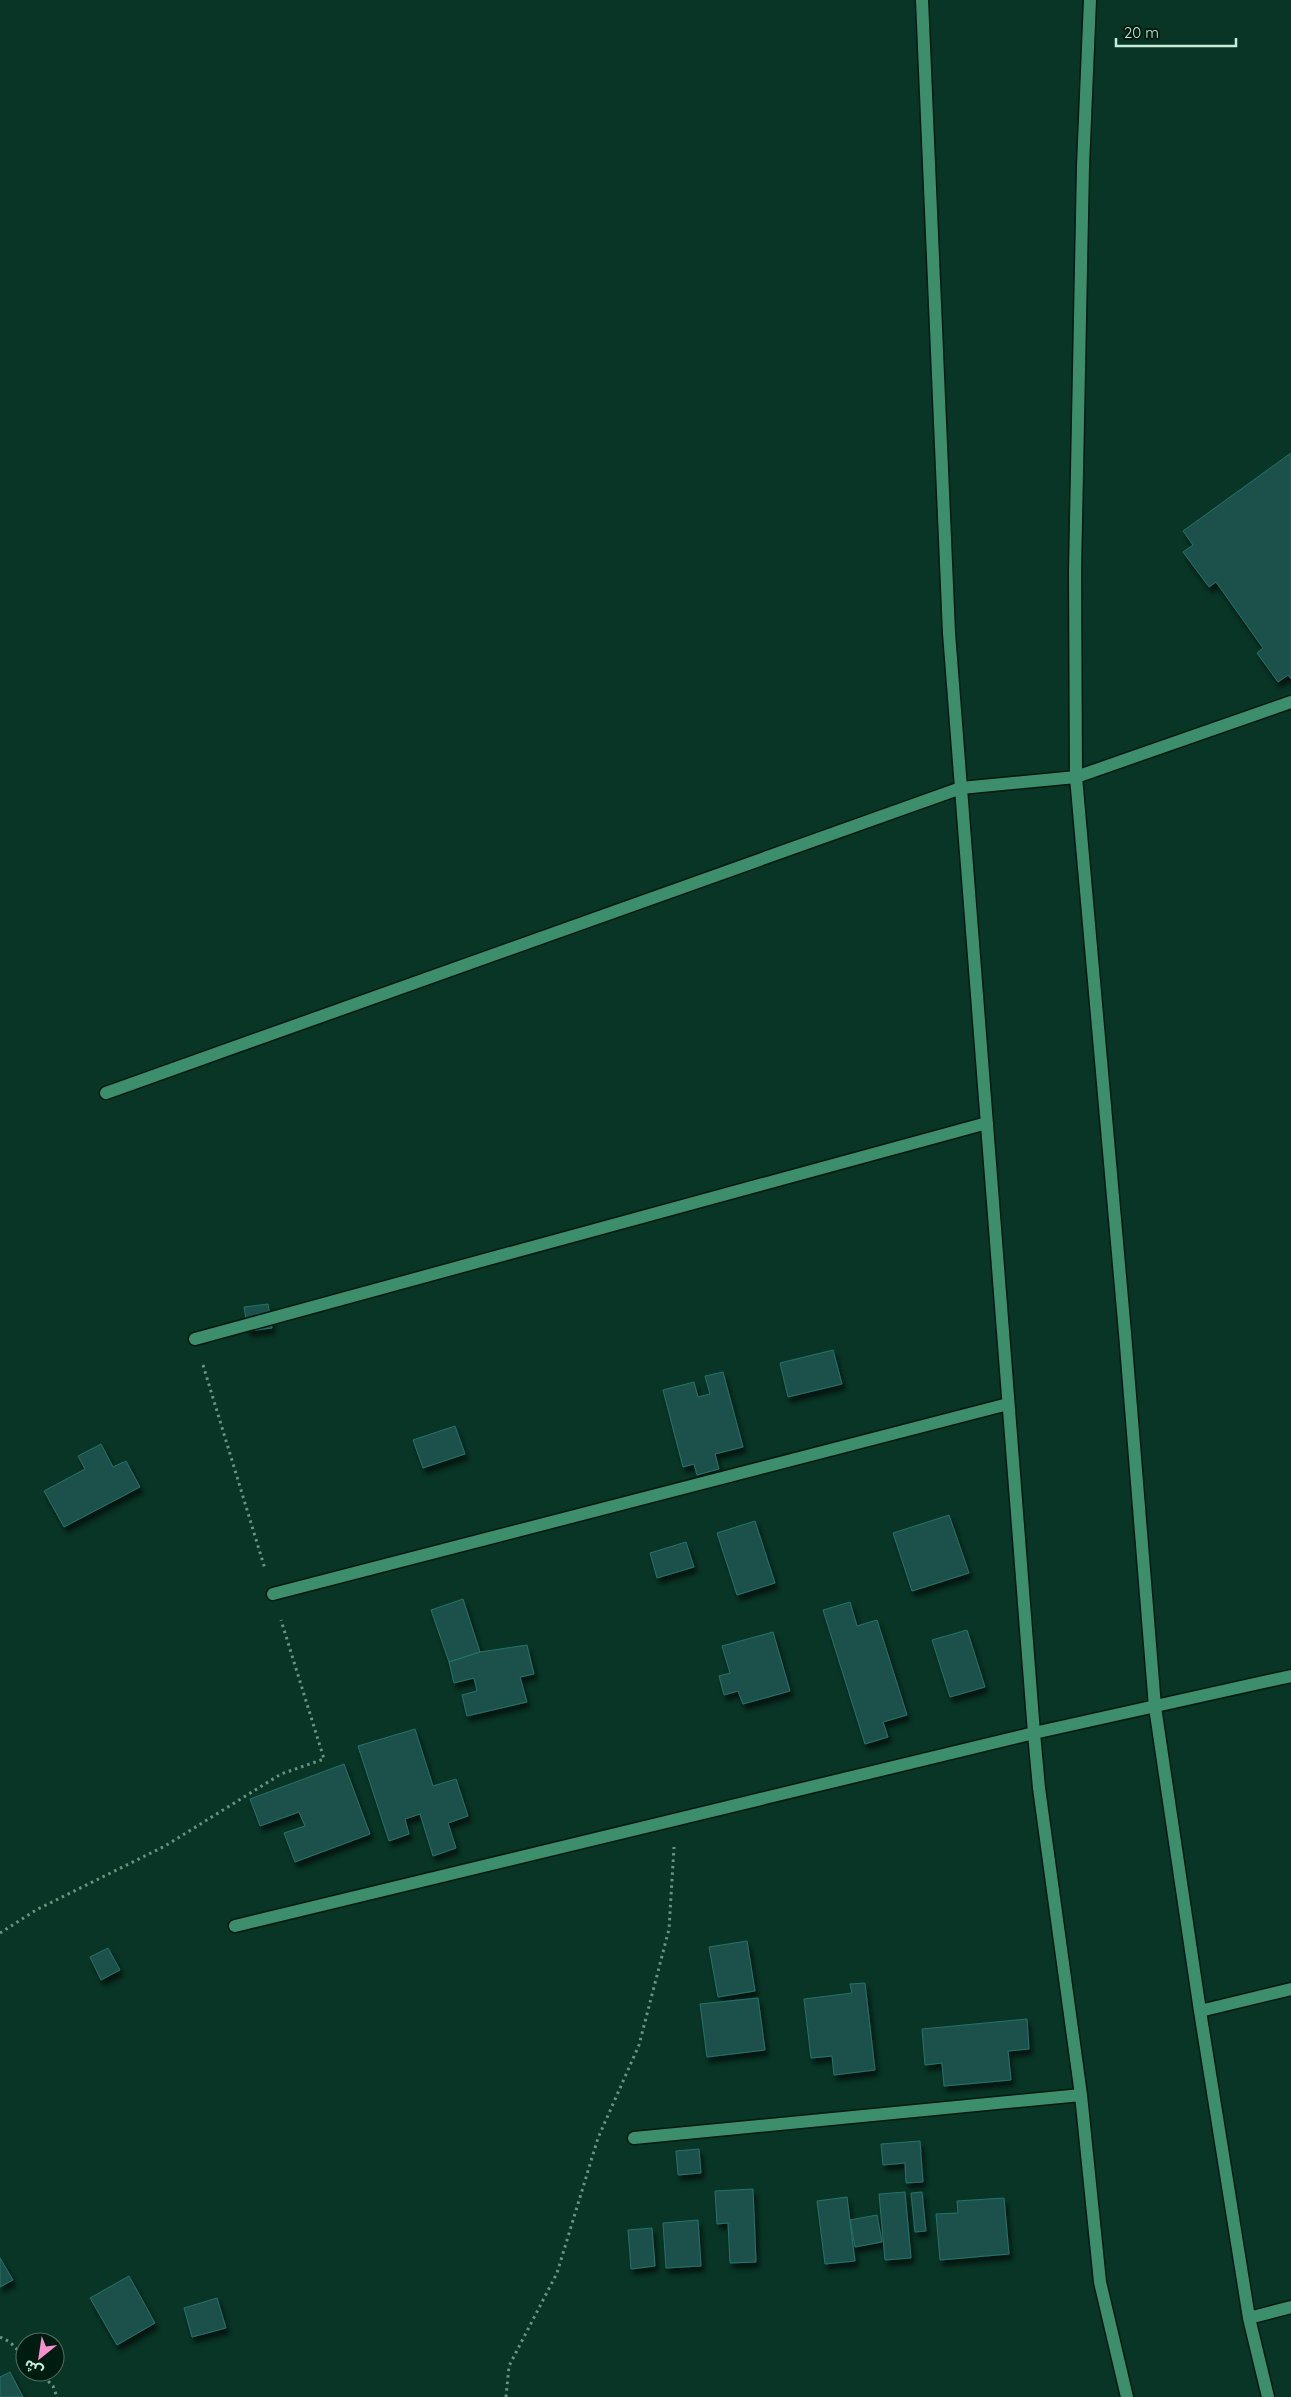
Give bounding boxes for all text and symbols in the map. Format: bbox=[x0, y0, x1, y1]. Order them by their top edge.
scale bar bbox=[1116, 15, 1236, 47]
text: 20 m bbox=[1124, 23, 1159, 42]
north arrow bbox=[15, 2332, 65, 2382]
text: ش bbox=[21, 2356, 46, 2381]

